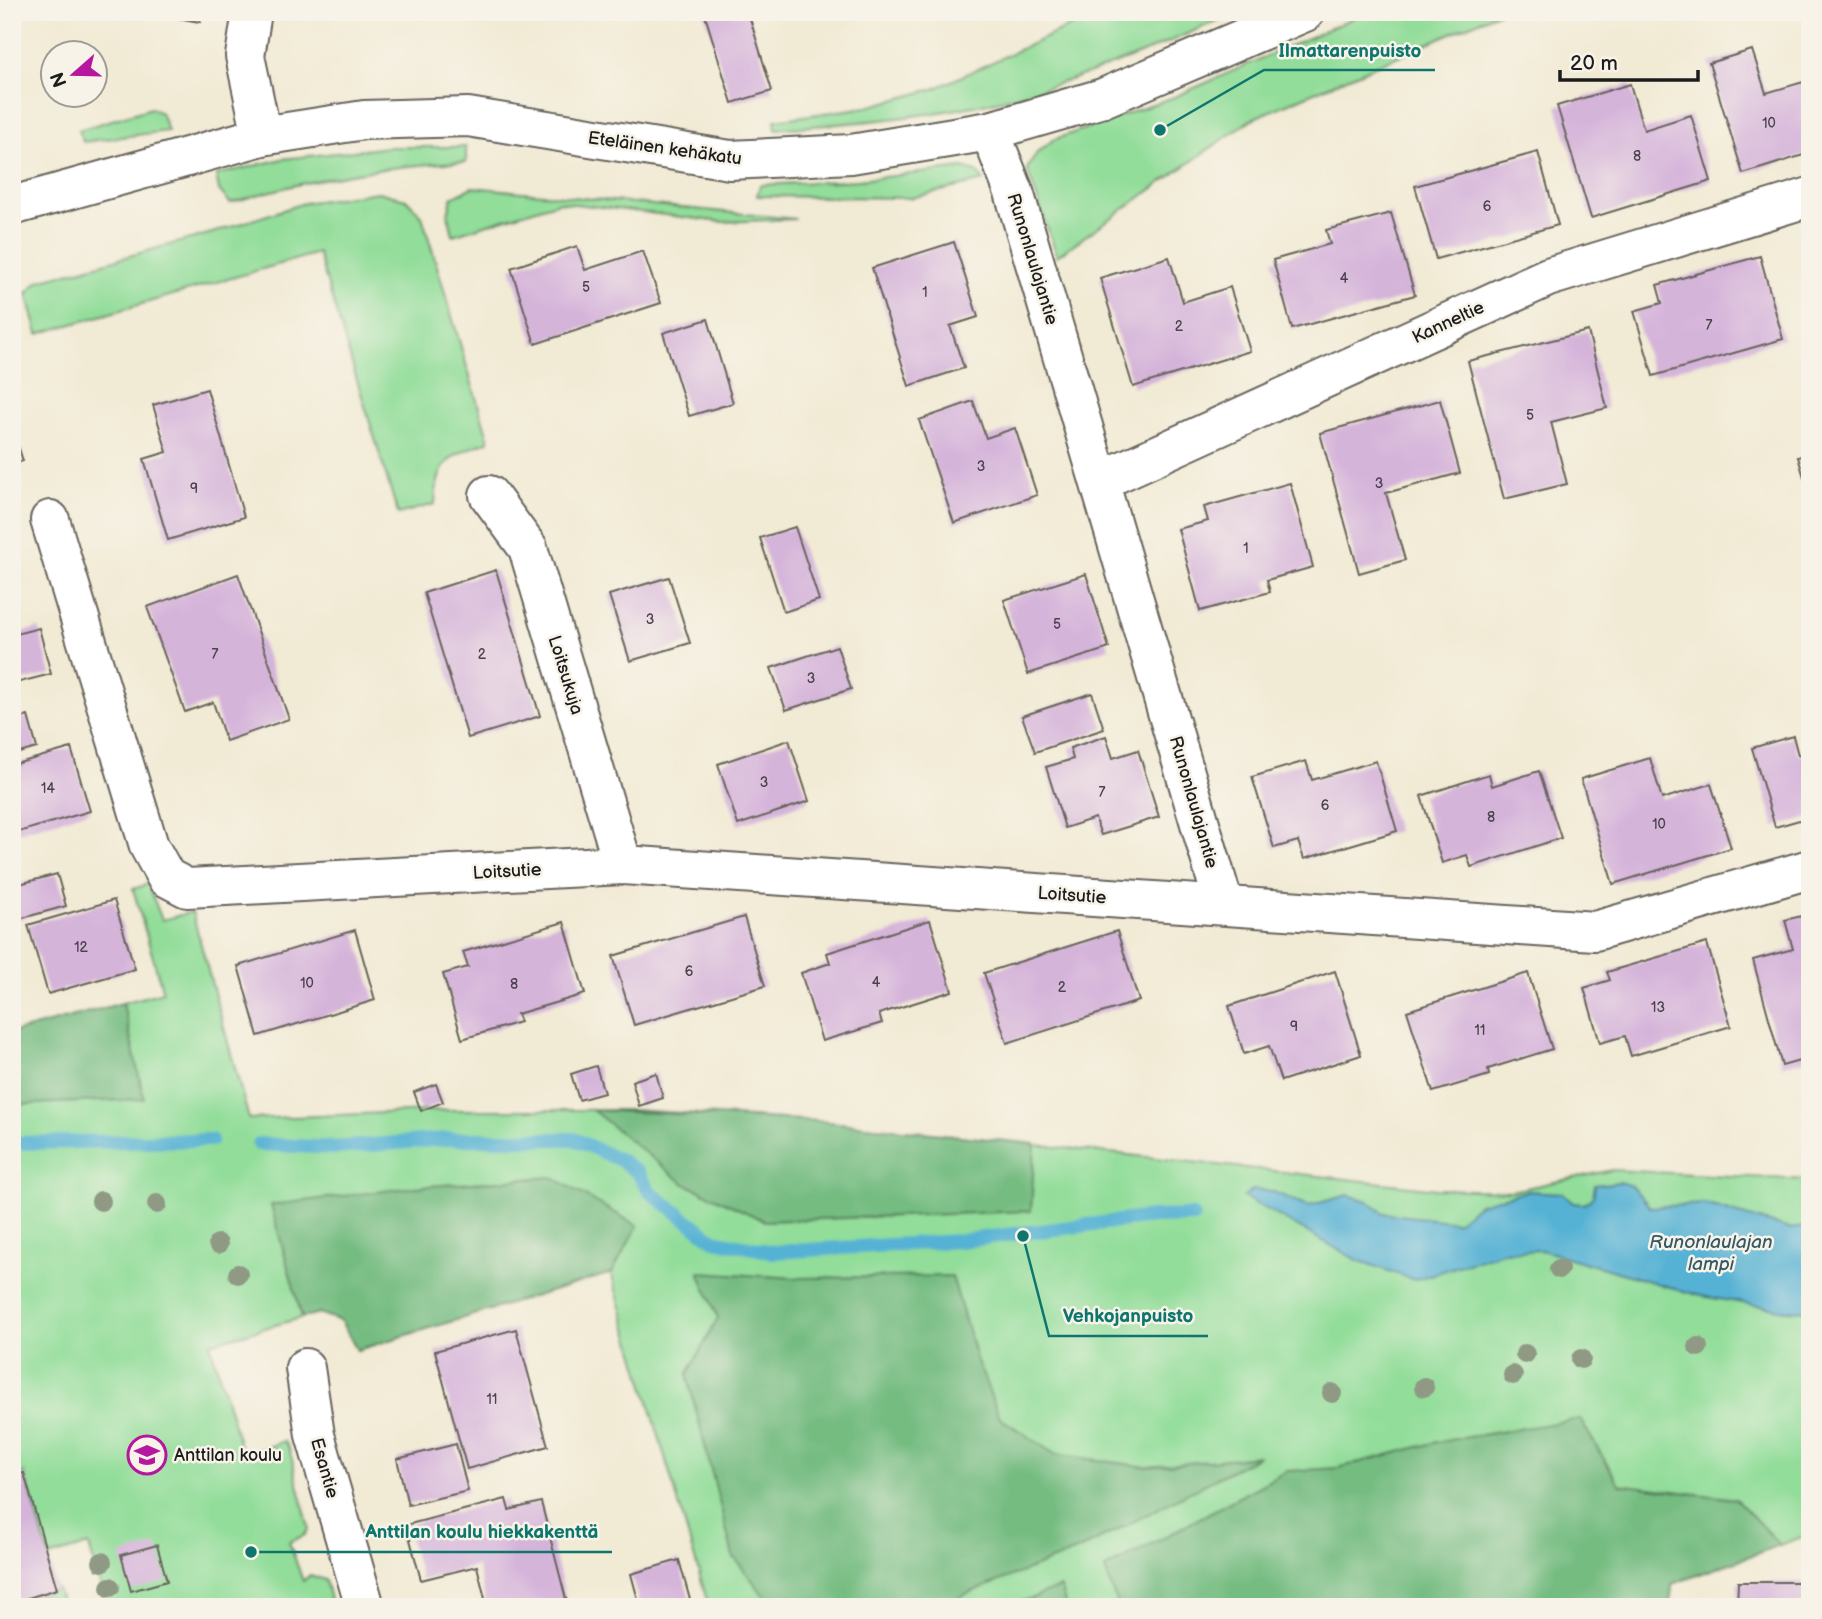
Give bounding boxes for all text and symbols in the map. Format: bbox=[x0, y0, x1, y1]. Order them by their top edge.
callout: Ilmattarenpuisto bbox=[1264, 30, 1435, 70]
north arrow bbox=[38, 38, 108, 108]
scale bar bbox=[1560, 38, 1698, 82]
text: Ilmattarenpuisto bbox=[1279, 40, 1422, 63]
text: 20 m bbox=[1570, 51, 1618, 76]
text: N bbox=[46, 69, 73, 90]
house number: 10 bbox=[1762, 115, 1776, 132]
street label: Eteläinen kehäkatu bbox=[587, 127, 743, 170]
house number: 8 bbox=[1633, 148, 1641, 165]
street label: Runonlaulajantie bbox=[1003, 191, 1063, 328]
house number: 6 bbox=[1483, 198, 1492, 215]
house number: 4 bbox=[1340, 270, 1349, 287]
house number: 5 bbox=[582, 279, 590, 296]
house number: 1 bbox=[922, 284, 928, 301]
street label: Kanneltie bbox=[1409, 297, 1488, 348]
house number: 7 bbox=[1706, 317, 1713, 334]
house number: 2 bbox=[1175, 318, 1184, 335]
house number: 5 bbox=[1526, 407, 1534, 424]
house number: 3 bbox=[977, 458, 985, 475]
house number: 3 bbox=[1375, 475, 1383, 492]
house number: 9 bbox=[190, 480, 198, 497]
house number: 1 bbox=[1243, 540, 1249, 557]
house number: 3 bbox=[646, 611, 654, 628]
house number: 5 bbox=[1053, 616, 1061, 633]
street label: Loitsukuja bbox=[544, 633, 588, 717]
house number: 7 bbox=[212, 646, 219, 663]
house number: 2 bbox=[478, 646, 487, 663]
house number: 3 bbox=[807, 670, 815, 687]
street label: Runonlaulajantie bbox=[1165, 734, 1223, 871]
house number: 3 bbox=[760, 774, 768, 791]
house number: 14 bbox=[41, 780, 55, 797]
house number: 7 bbox=[1099, 784, 1106, 801]
house number: 6 bbox=[1321, 797, 1330, 814]
house number: 8 bbox=[1487, 809, 1495, 826]
house number: 10 bbox=[1652, 816, 1666, 833]
street label: Loitsutie bbox=[472, 859, 542, 884]
street label: Loitsutie bbox=[1037, 883, 1107, 908]
house number: 12 bbox=[74, 939, 89, 956]
house number: 6 bbox=[685, 963, 694, 980]
house number: 4 bbox=[872, 974, 881, 991]
house number: 10 bbox=[300, 975, 314, 992]
house number: 8 bbox=[510, 976, 518, 993]
house number: 2 bbox=[1058, 979, 1067, 996]
house number: 13 bbox=[1651, 999, 1665, 1016]
house number: 9 bbox=[1290, 1018, 1298, 1035]
house number: 11 bbox=[1475, 1022, 1485, 1039]
water label: Runonlaulajan lampi bbox=[1649, 1231, 1773, 1276]
callout: Vehkojanpuisto bbox=[1049, 1296, 1208, 1336]
text: Vehkojanpuisto bbox=[1063, 1305, 1194, 1328]
house number: 11 bbox=[487, 1391, 497, 1408]
school or university icon: Anttilan koulu bbox=[126, 1434, 168, 1476]
street label: Esantie bbox=[306, 1436, 343, 1501]
place label: Anttilan koulu bbox=[174, 1445, 282, 1466]
callout: Anttilan koulu hiekkakenttä bbox=[351, 1512, 612, 1552]
text: Anttilan koulu hiekkakenttä bbox=[364, 1521, 599, 1544]

